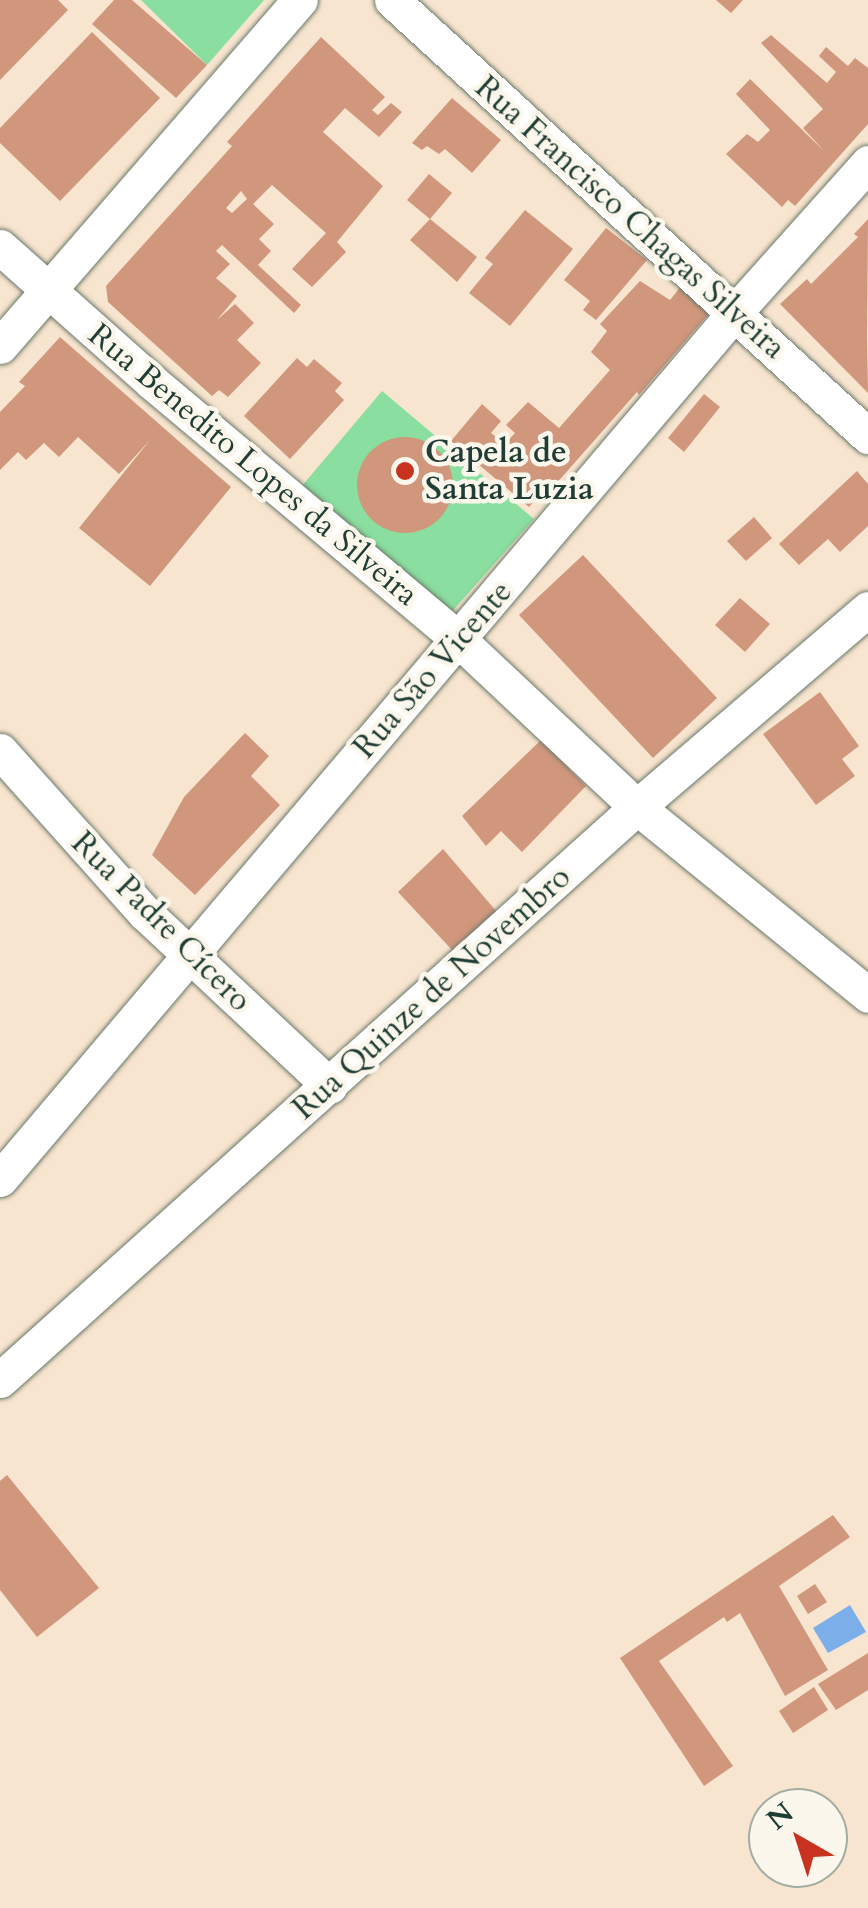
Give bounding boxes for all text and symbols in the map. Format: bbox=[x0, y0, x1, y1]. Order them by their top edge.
street label: Rua Francisco Chagas Silveira bbox=[467, 69, 793, 367]
street label: Rua Benedito Lopes da Silveira bbox=[80, 316, 426, 614]
place label: Capela de Santa Luzia bbox=[425, 434, 594, 509]
marker: Capela de Santa Luzia bbox=[394, 460, 416, 482]
street label: Rua São Vicente bbox=[346, 573, 520, 767]
street label: Rua Padre Cícero bbox=[63, 824, 259, 1020]
street label: Rua Quinze de Novembro bbox=[285, 858, 579, 1128]
north arrow bbox=[748, 1788, 848, 1888]
text: N bbox=[759, 1794, 802, 1839]

